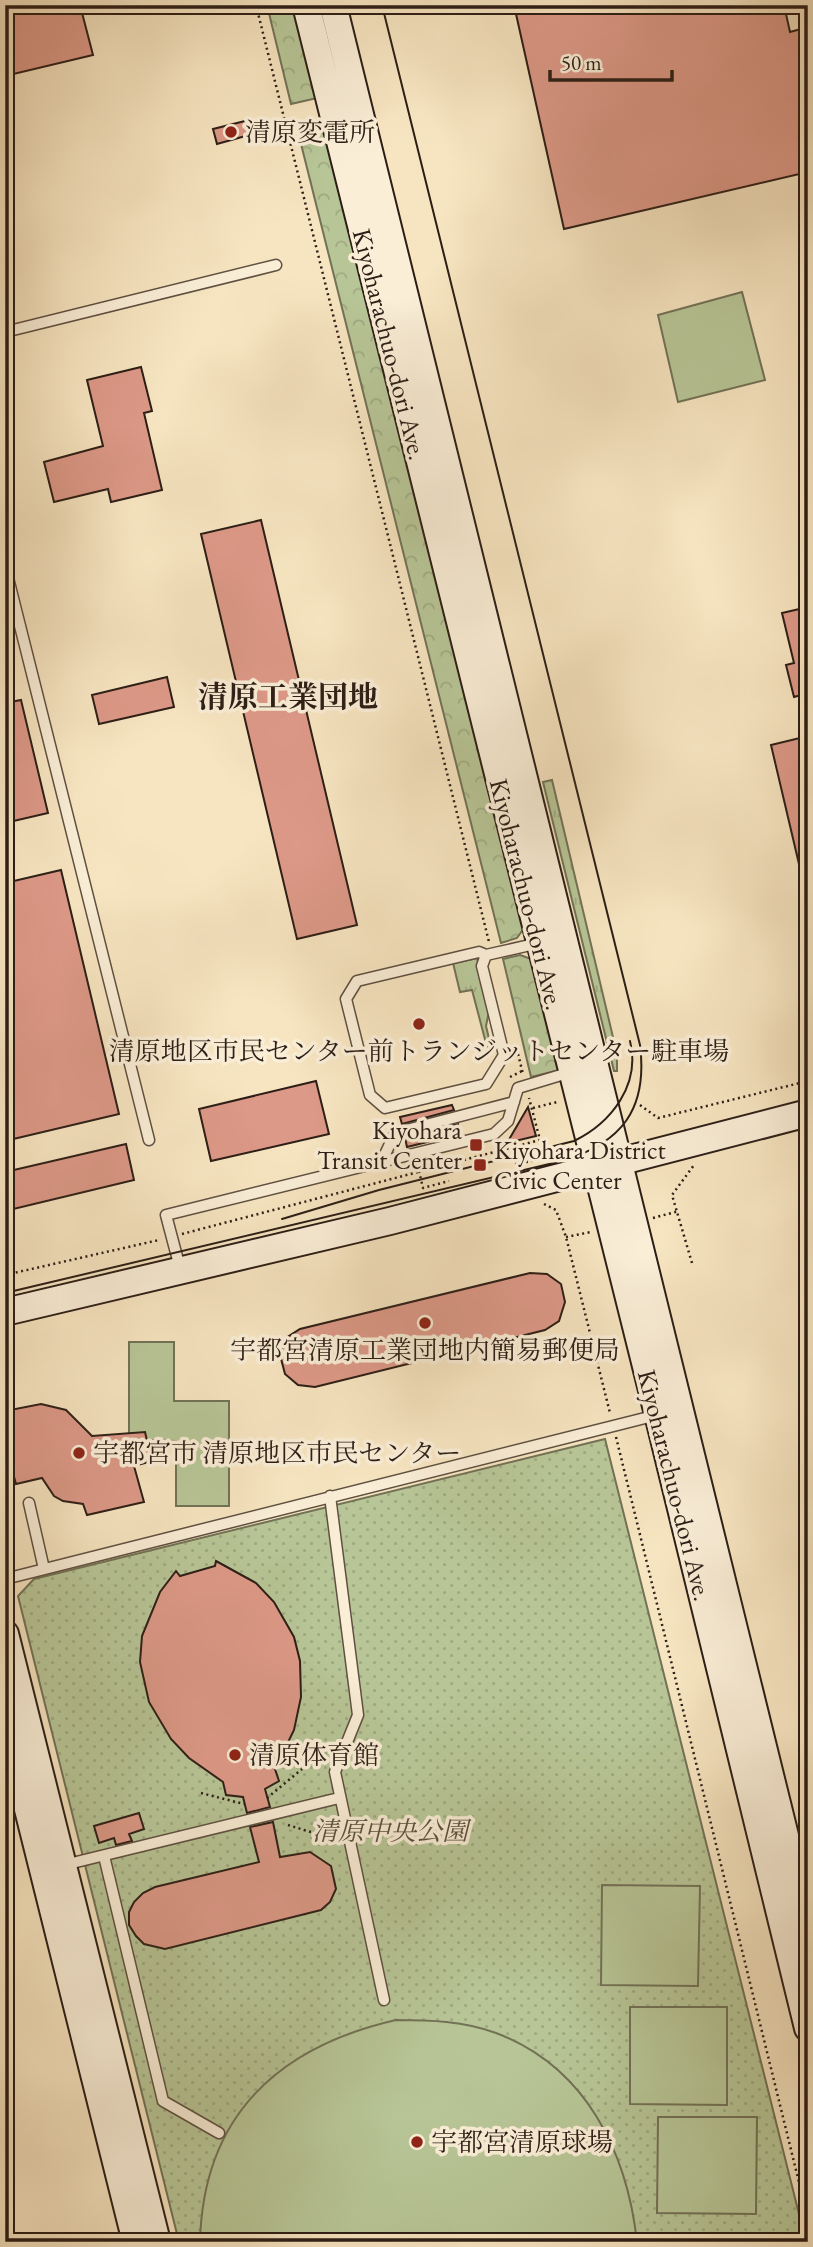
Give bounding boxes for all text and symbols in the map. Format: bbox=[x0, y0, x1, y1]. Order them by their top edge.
scale bar bbox=[550, 38, 673, 82]
text: 50 m bbox=[561, 49, 602, 76]
place label: 清原変電所 bbox=[245, 115, 375, 149]
marker: 清原変電所 bbox=[223, 124, 239, 140]
street label: Kiyoharachuo-dori Ave. bbox=[345, 225, 435, 463]
district label: 清原工業団地 bbox=[198, 677, 378, 716]
street label: Kiyoharachuo-dori Ave. bbox=[482, 775, 572, 1013]
marker: 清原地区市民センター前トランジットセンター駐車場 bbox=[411, 1016, 427, 1032]
place label: 清原地区市民センター前トランジットセンター駐車場 bbox=[109, 1034, 729, 1068]
place label: Kiyohara Transit Center bbox=[317, 1113, 463, 1177]
place label: Kiyohara District Civic Center bbox=[494, 1133, 666, 1197]
marker: Kiyohara Transit Center bbox=[468, 1137, 484, 1153]
marker: Kiyohara District Civic Center bbox=[472, 1157, 488, 1173]
marker: 宇都宮清原工業団地内簡易郵便局 bbox=[417, 1315, 433, 1331]
place label: 宇都宮清原工業団地内簡易郵便局 bbox=[230, 1333, 620, 1367]
street label: Kiyoharachuo-dori Ave. bbox=[630, 1366, 720, 1604]
place label: 宇都宮市 清原地区市民センター bbox=[93, 1436, 461, 1470]
marker: 宇都宮市 清原地区市民センター bbox=[71, 1445, 87, 1461]
place label: 清原体育館 bbox=[249, 1738, 379, 1772]
marker: 清原体育館 bbox=[227, 1747, 243, 1763]
park label: 清原中央公園 bbox=[312, 1814, 472, 1848]
place label: 宇都宮清原球場 bbox=[431, 2125, 613, 2159]
marker: 宇都宮清原球場 bbox=[409, 2134, 425, 2150]

